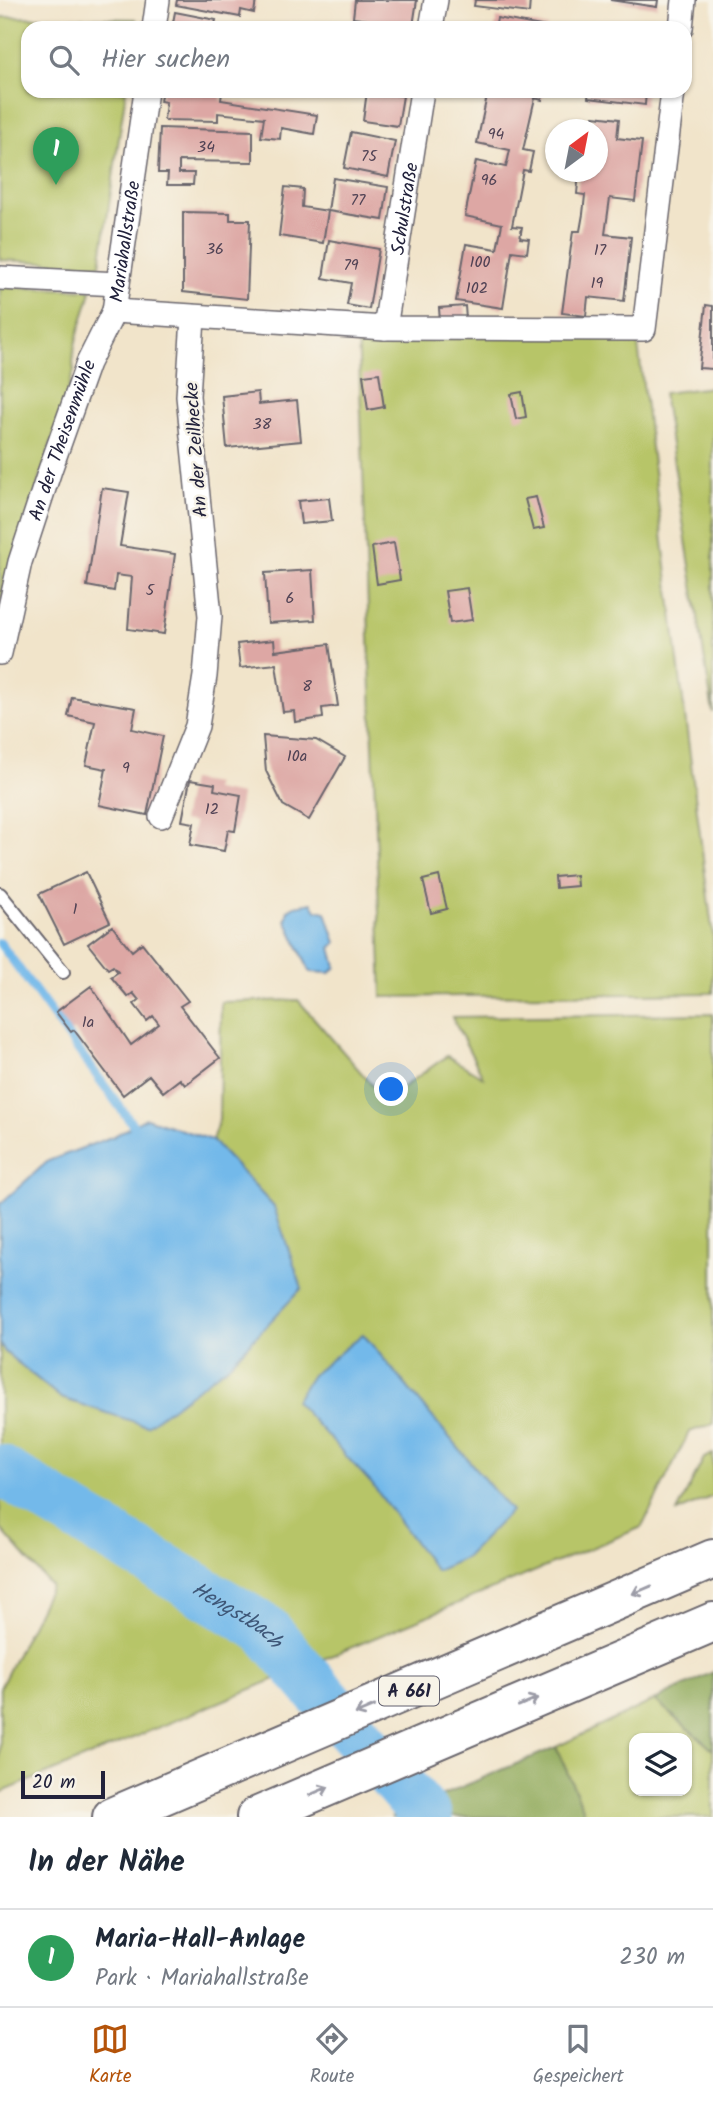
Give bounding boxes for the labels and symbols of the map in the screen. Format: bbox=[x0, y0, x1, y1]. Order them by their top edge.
north arrow bbox=[545, 119, 608, 182]
house number: 94 bbox=[488, 122, 504, 147]
pin: 1 bbox=[33, 127, 79, 185]
house number: 34 bbox=[197, 135, 215, 160]
house number: 75 bbox=[361, 144, 378, 169]
street label: Schulstraße bbox=[384, 160, 428, 257]
house number: 96 bbox=[481, 168, 497, 193]
street label: Mariahallstraße bbox=[102, 178, 150, 304]
house number: 77 bbox=[351, 188, 366, 213]
house number: 36 bbox=[206, 237, 224, 262]
house number: 17 bbox=[594, 238, 607, 263]
house number: 100 bbox=[469, 250, 491, 275]
house number: 79 bbox=[343, 253, 359, 278]
house number: 19 bbox=[591, 271, 604, 296]
house number: 102 bbox=[466, 276, 488, 301]
street label: An der Theisenmühle bbox=[21, 355, 105, 525]
street label: An der Zeilhecke bbox=[177, 381, 217, 518]
house number: 38 bbox=[253, 412, 272, 437]
house number: 5 bbox=[146, 578, 156, 603]
house number: 6 bbox=[286, 586, 294, 611]
house number: 8 bbox=[302, 674, 312, 699]
house number: 10a bbox=[287, 744, 307, 769]
house number: 9 bbox=[122, 756, 130, 781]
house number: 12 bbox=[205, 797, 219, 822]
house number: 1 bbox=[72, 897, 78, 922]
house number: 1a bbox=[82, 1010, 94, 1035]
your location bbox=[374, 1072, 408, 1106]
water label: Hengstbach bbox=[185, 1574, 291, 1658]
one-way arrow bbox=[632, 1584, 653, 1597]
road number: A 661 bbox=[379, 1676, 439, 1706]
one-way arrow bbox=[517, 1695, 539, 1708]
one-way arrow bbox=[355, 1704, 377, 1717]
scale bar bbox=[21, 1768, 105, 1800]
one-way arrow bbox=[308, 1783, 329, 1796]

